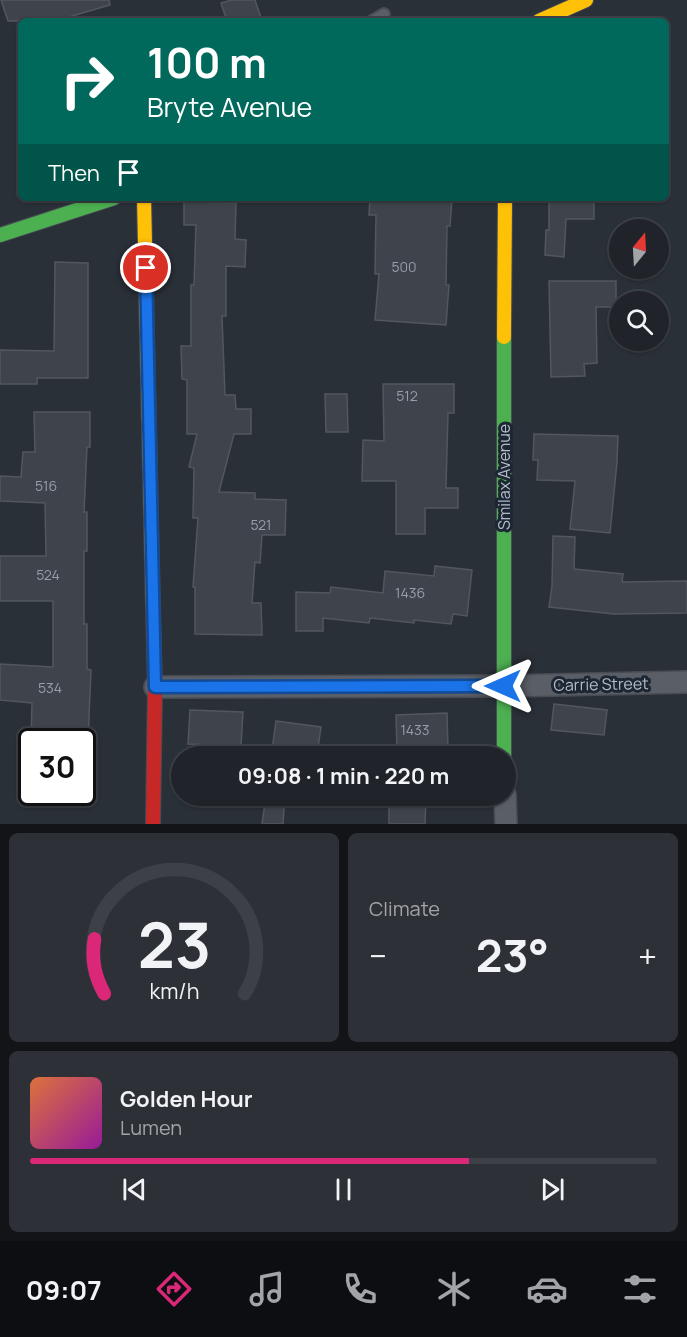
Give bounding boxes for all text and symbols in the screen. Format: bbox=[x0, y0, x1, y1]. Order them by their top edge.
text: 100 m bbox=[147, 33, 267, 91]
icon: right bbox=[48, 42, 126, 120]
text: Bryte Avenue bbox=[147, 88, 312, 125]
icon: arrive bbox=[112, 156, 145, 189]
text: Then bbox=[48, 158, 100, 188]
north arrow bbox=[609, 219, 669, 279]
map controls bbox=[609, 219, 669, 351]
pin bbox=[120, 242, 171, 293]
icon: arrive bbox=[129, 251, 162, 284]
house number: 500 bbox=[391, 257, 417, 276]
button: search bbox=[609, 291, 669, 351]
house number: 512 bbox=[396, 386, 418, 405]
street label: Smilax Avenue bbox=[493, 424, 515, 530]
house number: 516 bbox=[35, 476, 57, 495]
house number: 521 bbox=[250, 515, 272, 534]
house number: 524 bbox=[36, 565, 60, 584]
house number: 1436 bbox=[395, 583, 425, 602]
position arrow bbox=[471, 654, 535, 718]
street label: Carrie Street bbox=[553, 672, 649, 696]
house number: 534 bbox=[38, 678, 62, 697]
house number: 1433 bbox=[400, 720, 430, 739]
speed limit sign: 30 bbox=[18, 728, 96, 806]
text: 09:08 · 1 min · 220 m bbox=[238, 761, 449, 791]
text: Climate bbox=[369, 895, 440, 922]
text: 23 bbox=[137, 901, 211, 987]
text: 23° bbox=[476, 924, 549, 986]
text: − bbox=[369, 933, 387, 978]
text: + bbox=[638, 933, 657, 978]
text: km/h bbox=[149, 977, 199, 1006]
text: Golden Hour bbox=[120, 1084, 253, 1114]
text: Lumen bbox=[120, 1114, 182, 1141]
icon: previous bbox=[118, 1173, 151, 1206]
icon: pause bbox=[327, 1173, 360, 1206]
icon: next bbox=[536, 1173, 569, 1206]
icon: directions bbox=[153, 1268, 195, 1310]
icon: music bbox=[246, 1268, 288, 1310]
icon: phone bbox=[339, 1268, 381, 1310]
icon: climate bbox=[433, 1268, 475, 1310]
icon: car bbox=[526, 1268, 568, 1310]
icon: filters bbox=[619, 1268, 661, 1310]
text: 09:07 bbox=[26, 1271, 102, 1308]

